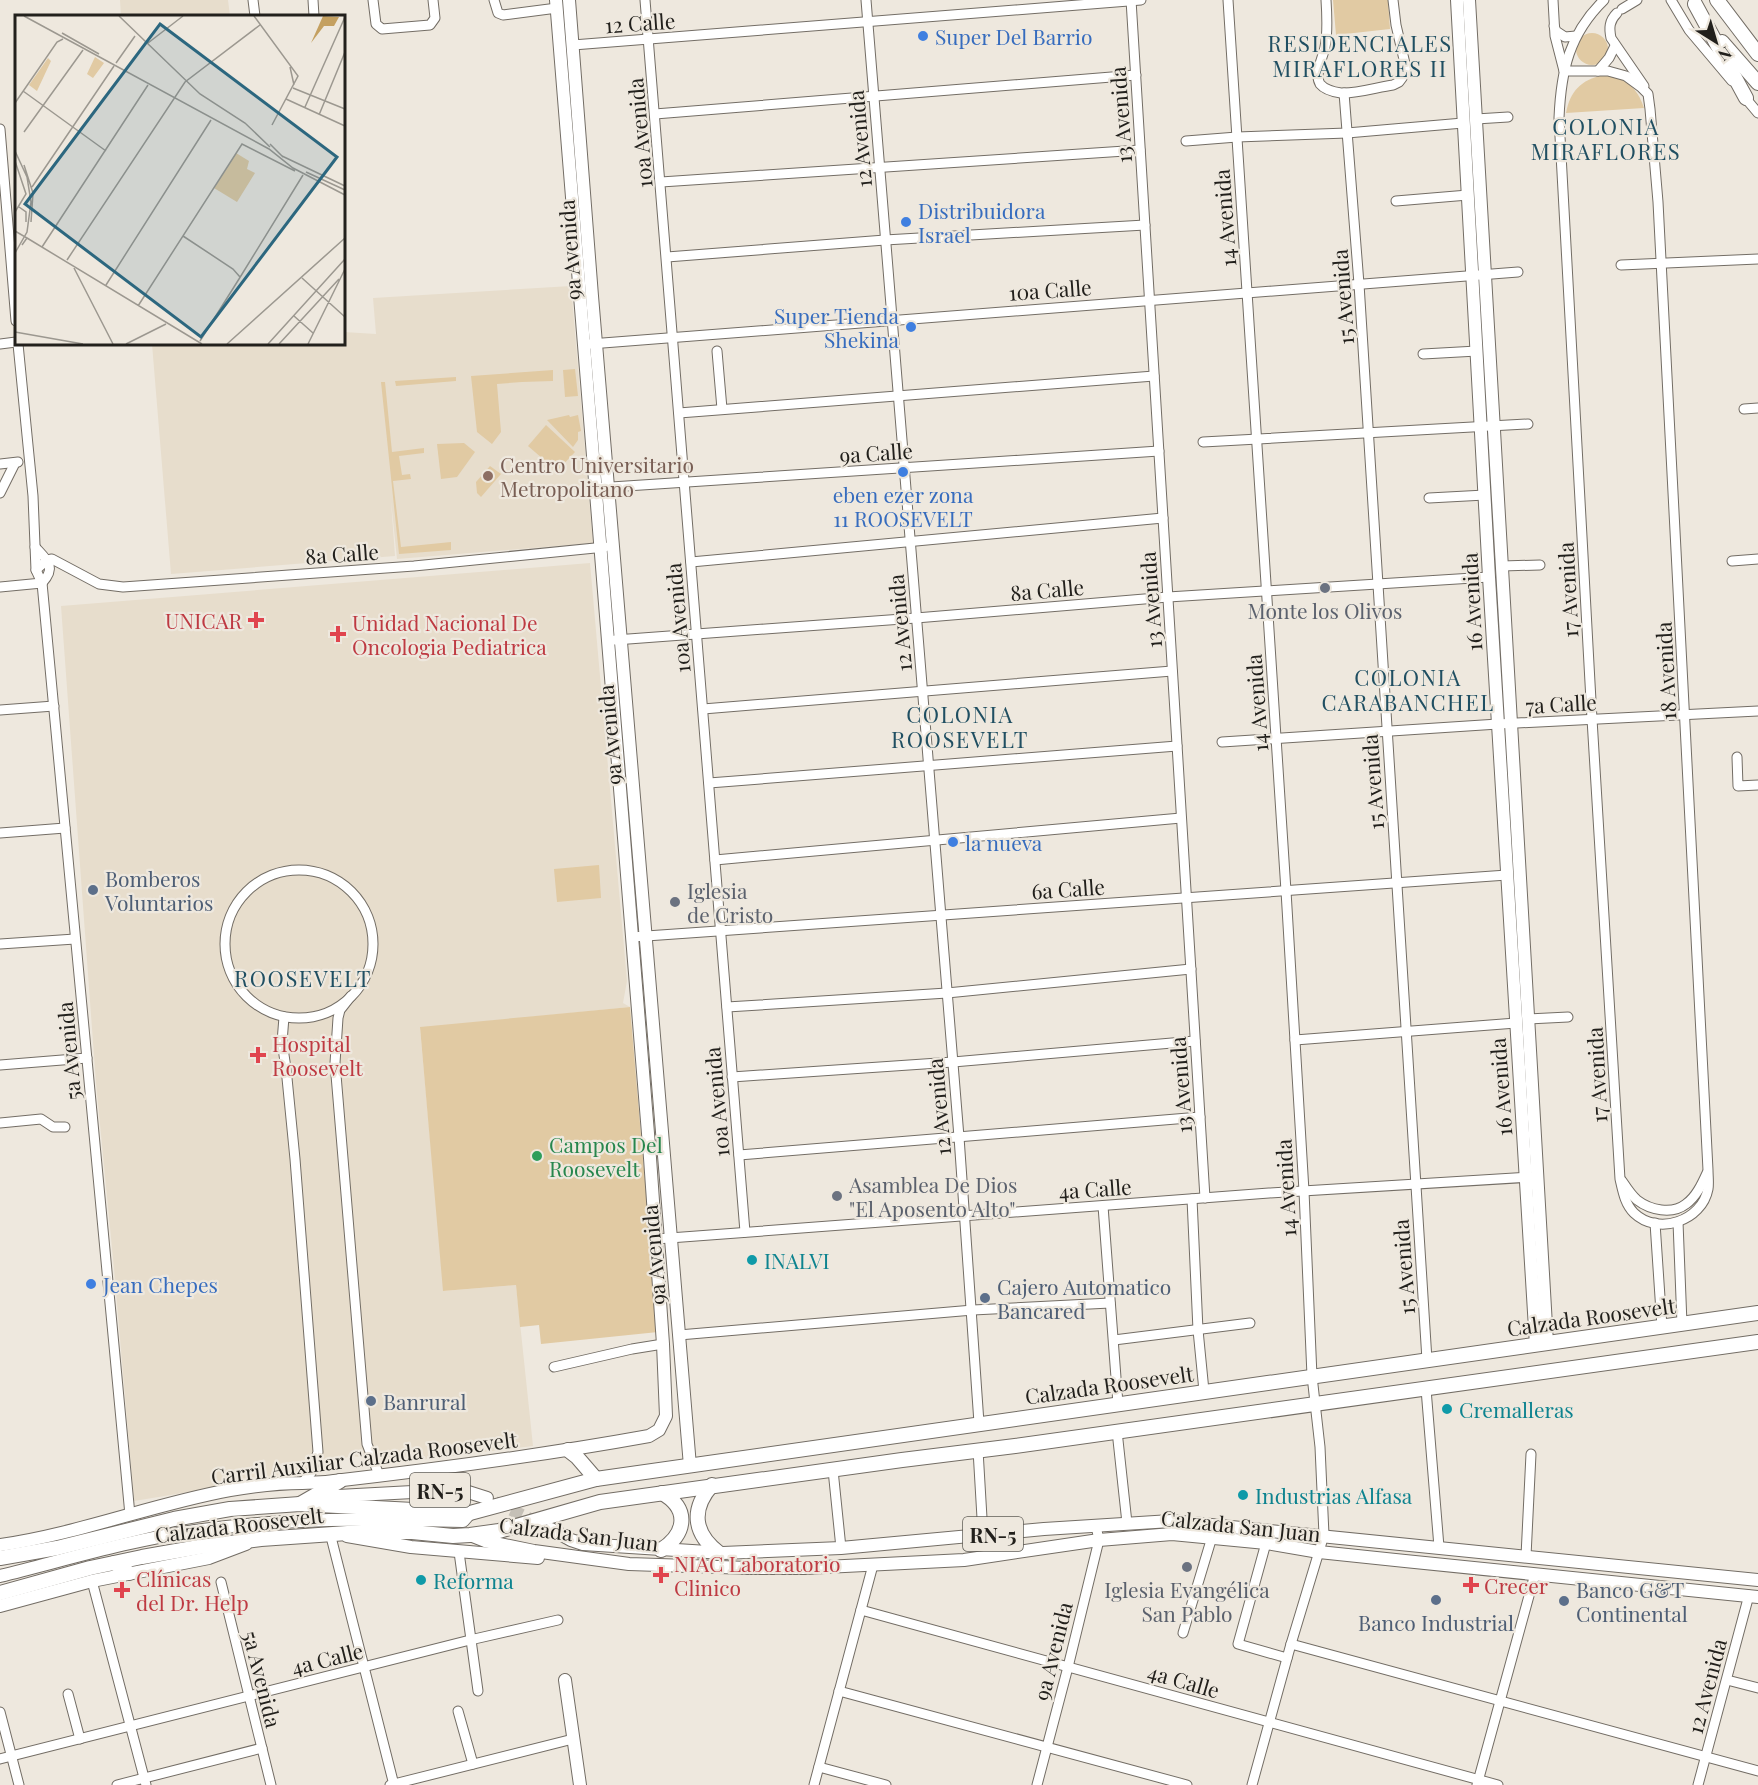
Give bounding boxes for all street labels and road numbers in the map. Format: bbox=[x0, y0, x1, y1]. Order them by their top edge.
street label: 12 Calle bbox=[604, 6, 676, 38]
street label: 13 Avenida bbox=[1103, 65, 1137, 164]
street label: 10a Avenida bbox=[620, 76, 658, 189]
street label: 12 Avenida bbox=[841, 89, 877, 189]
street label: 14 Avenida bbox=[1207, 168, 1241, 268]
street label: 9a Avenida bbox=[551, 198, 586, 301]
street label: 15 Avenida bbox=[1325, 248, 1359, 346]
street label: 10a Calle bbox=[1008, 272, 1092, 306]
street label: 9a Calle bbox=[838, 435, 914, 469]
street label: 8a Calle bbox=[304, 536, 380, 570]
street label: 17 Avenida bbox=[1550, 541, 1583, 639]
street label: 13 Avenida bbox=[1133, 550, 1167, 649]
street label: 16 Avenida bbox=[1454, 552, 1488, 652]
street label: 10a Avenida bbox=[658, 561, 696, 674]
street label: 8a Calle bbox=[1009, 572, 1085, 606]
street label: 12 Avenida bbox=[881, 573, 917, 673]
street label: 18 Avenida bbox=[1648, 621, 1682, 721]
street label: 14 Avenida bbox=[1239, 653, 1273, 753]
street label: 9a Avenida bbox=[591, 683, 627, 786]
street label: 7a Calle bbox=[1525, 687, 1597, 719]
street label: 15 Avenida bbox=[1355, 733, 1389, 831]
street label: 6a Calle bbox=[1030, 871, 1106, 905]
street label: 5a Avenida bbox=[50, 1000, 86, 1101]
street label: 17 Avenida bbox=[1579, 1026, 1612, 1124]
street label: 13 Avenida bbox=[1163, 1035, 1197, 1134]
street label: 16 Avenida bbox=[1483, 1036, 1517, 1137]
street label: 10a Avenida bbox=[697, 1045, 735, 1158]
street label: 12 Avenida bbox=[920, 1057, 956, 1157]
street label: 14 Avenida bbox=[1268, 1138, 1302, 1238]
street label: 4a Calle bbox=[1058, 1171, 1132, 1205]
street label: 9a Avenida bbox=[635, 1203, 671, 1306]
street label: 15 Avenida bbox=[1386, 1218, 1420, 1316]
street label: Calzada Roosevelt bbox=[1505, 1290, 1678, 1342]
street label: Calzada Roosevelt bbox=[1023, 1358, 1196, 1410]
street label: Carril Auxiliar Calzada Roosevelt bbox=[209, 1424, 519, 1490]
road number: RN-5 bbox=[410, 1473, 470, 1507]
street label: Calzada Roosevelt bbox=[153, 1500, 325, 1548]
street label: Calzada San Juan bbox=[1160, 1503, 1323, 1547]
street label: Calzada San Juan bbox=[498, 1509, 661, 1557]
road number: RN-5 bbox=[963, 1517, 1023, 1551]
street label: 9a Avenida bbox=[1026, 1598, 1078, 1703]
street label: 5a Avenida bbox=[237, 1628, 289, 1731]
street label: 12 Avenida bbox=[1680, 1635, 1732, 1737]
street label: 4a Calle bbox=[288, 1636, 366, 1680]
street label: 4a Calle bbox=[1145, 1656, 1223, 1704]

